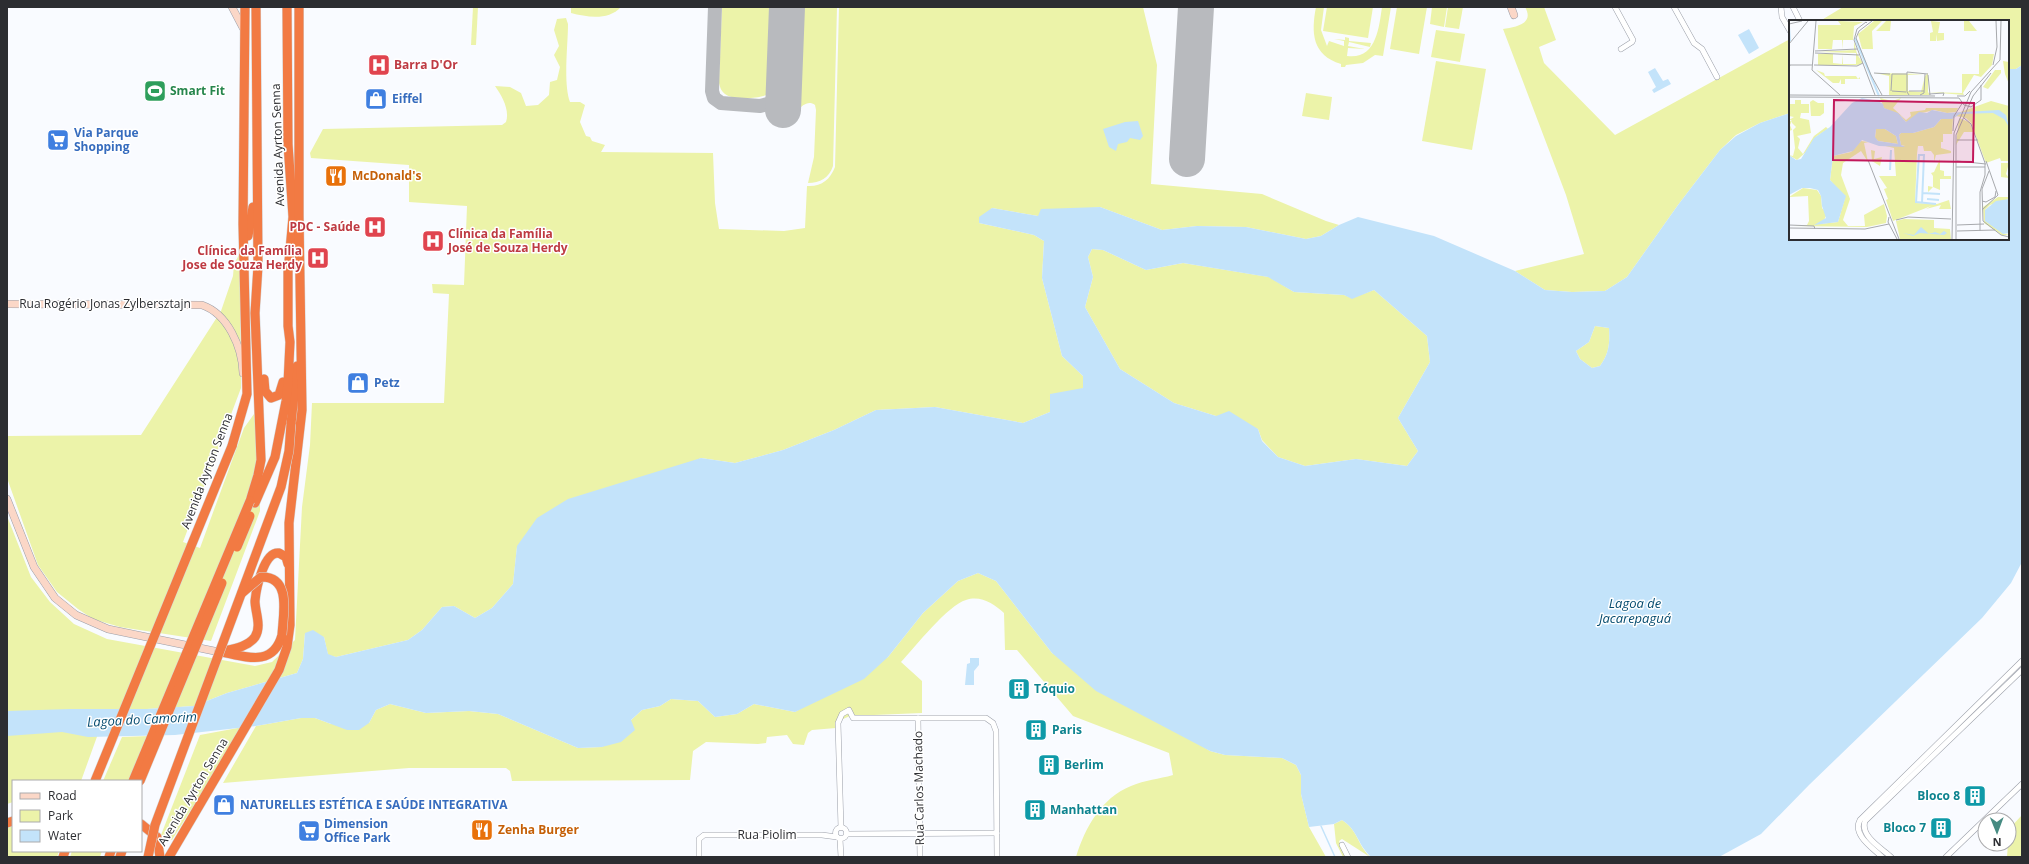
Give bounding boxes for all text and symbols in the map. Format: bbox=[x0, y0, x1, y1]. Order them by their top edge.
inset map bbox=[1789, 20, 2009, 240]
hospital icon: Barra D'Or bbox=[366, 52, 392, 78]
place label: Barra D'Or bbox=[394, 56, 458, 73]
sports icon: Smart Fit bbox=[142, 78, 168, 104]
place label: Smart Fit bbox=[170, 82, 225, 99]
street label: Avenida Ayrton Senna bbox=[267, 83, 288, 207]
shop icon: Eiffel bbox=[363, 86, 389, 112]
place label: Eiffel bbox=[392, 90, 422, 107]
place label: Via Parque Shopping bbox=[74, 124, 139, 155]
supermarket icon: Via Parque Shopping bbox=[45, 127, 71, 153]
restaurant icon: McDonald's bbox=[323, 163, 349, 189]
place label: McDonald's bbox=[352, 167, 421, 184]
hospital icon: PDC - Saúde bbox=[362, 214, 388, 240]
place label: PDC - Saúde bbox=[289, 218, 360, 235]
place label: Clínica da Família José de Souza Herdy bbox=[447, 225, 568, 256]
hospital icon: Clínica da Família José de Souza Herdy bbox=[420, 228, 446, 254]
place label: Clínica da Família Jose de Souza Herdy bbox=[181, 242, 302, 273]
hospital icon: Clínica da Família Jose de Souza Herdy bbox=[305, 245, 331, 271]
street label: Rua Rogério Jonas Zylbersztajn bbox=[19, 295, 191, 312]
shop icon: Petz bbox=[345, 370, 371, 396]
place label: Petz bbox=[374, 374, 400, 391]
street label: Avenida Ayrton Senna bbox=[177, 410, 237, 531]
water label: Lagoa de Jacarepaguá bbox=[1596, 594, 1672, 627]
building icon: Tóquio bbox=[1006, 676, 1032, 702]
place label: Tóquio bbox=[1034, 680, 1075, 697]
water label: Lagoa do Camorim bbox=[87, 707, 197, 731]
building icon: Paris bbox=[1023, 717, 1049, 743]
place label: Paris bbox=[1052, 721, 1082, 738]
street label: Rua Carlos Machado bbox=[909, 731, 928, 845]
street label: Avenida Ayrton Senna bbox=[154, 735, 232, 849]
building icon: Berlim bbox=[1036, 752, 1062, 778]
place label: Berlim bbox=[1064, 756, 1104, 773]
legend bbox=[12, 780, 142, 852]
building icon: Bloco 8 bbox=[1962, 783, 1988, 809]
text: Road bbox=[48, 787, 77, 804]
place label: Bloco 8 bbox=[1917, 787, 1960, 804]
shop icon: NATURELLES ESTÉTICA E SAÚDE INTEGRATIVA bbox=[211, 792, 237, 818]
place label: NATURELLES ESTÉTICA E SAÚDE INTEGRATIVA bbox=[240, 796, 508, 813]
building icon: Manhattan bbox=[1022, 797, 1048, 823]
place label: Manhattan bbox=[1050, 801, 1117, 818]
text: Park bbox=[48, 807, 74, 824]
north arrow bbox=[1977, 812, 2017, 852]
place label: Dimension Office Park bbox=[324, 815, 391, 846]
building icon: Bloco 7 bbox=[1928, 815, 1954, 841]
restaurant icon: Zenha Burger bbox=[469, 817, 495, 843]
supermarket icon: Dimension Office Park bbox=[296, 818, 322, 844]
place label: Bloco 7 bbox=[1883, 819, 1926, 836]
place label: Zenha Burger bbox=[498, 821, 579, 838]
street label: Rua Piolim bbox=[737, 826, 797, 843]
text: Water bbox=[48, 827, 82, 844]
text: N bbox=[1993, 835, 2002, 850]

